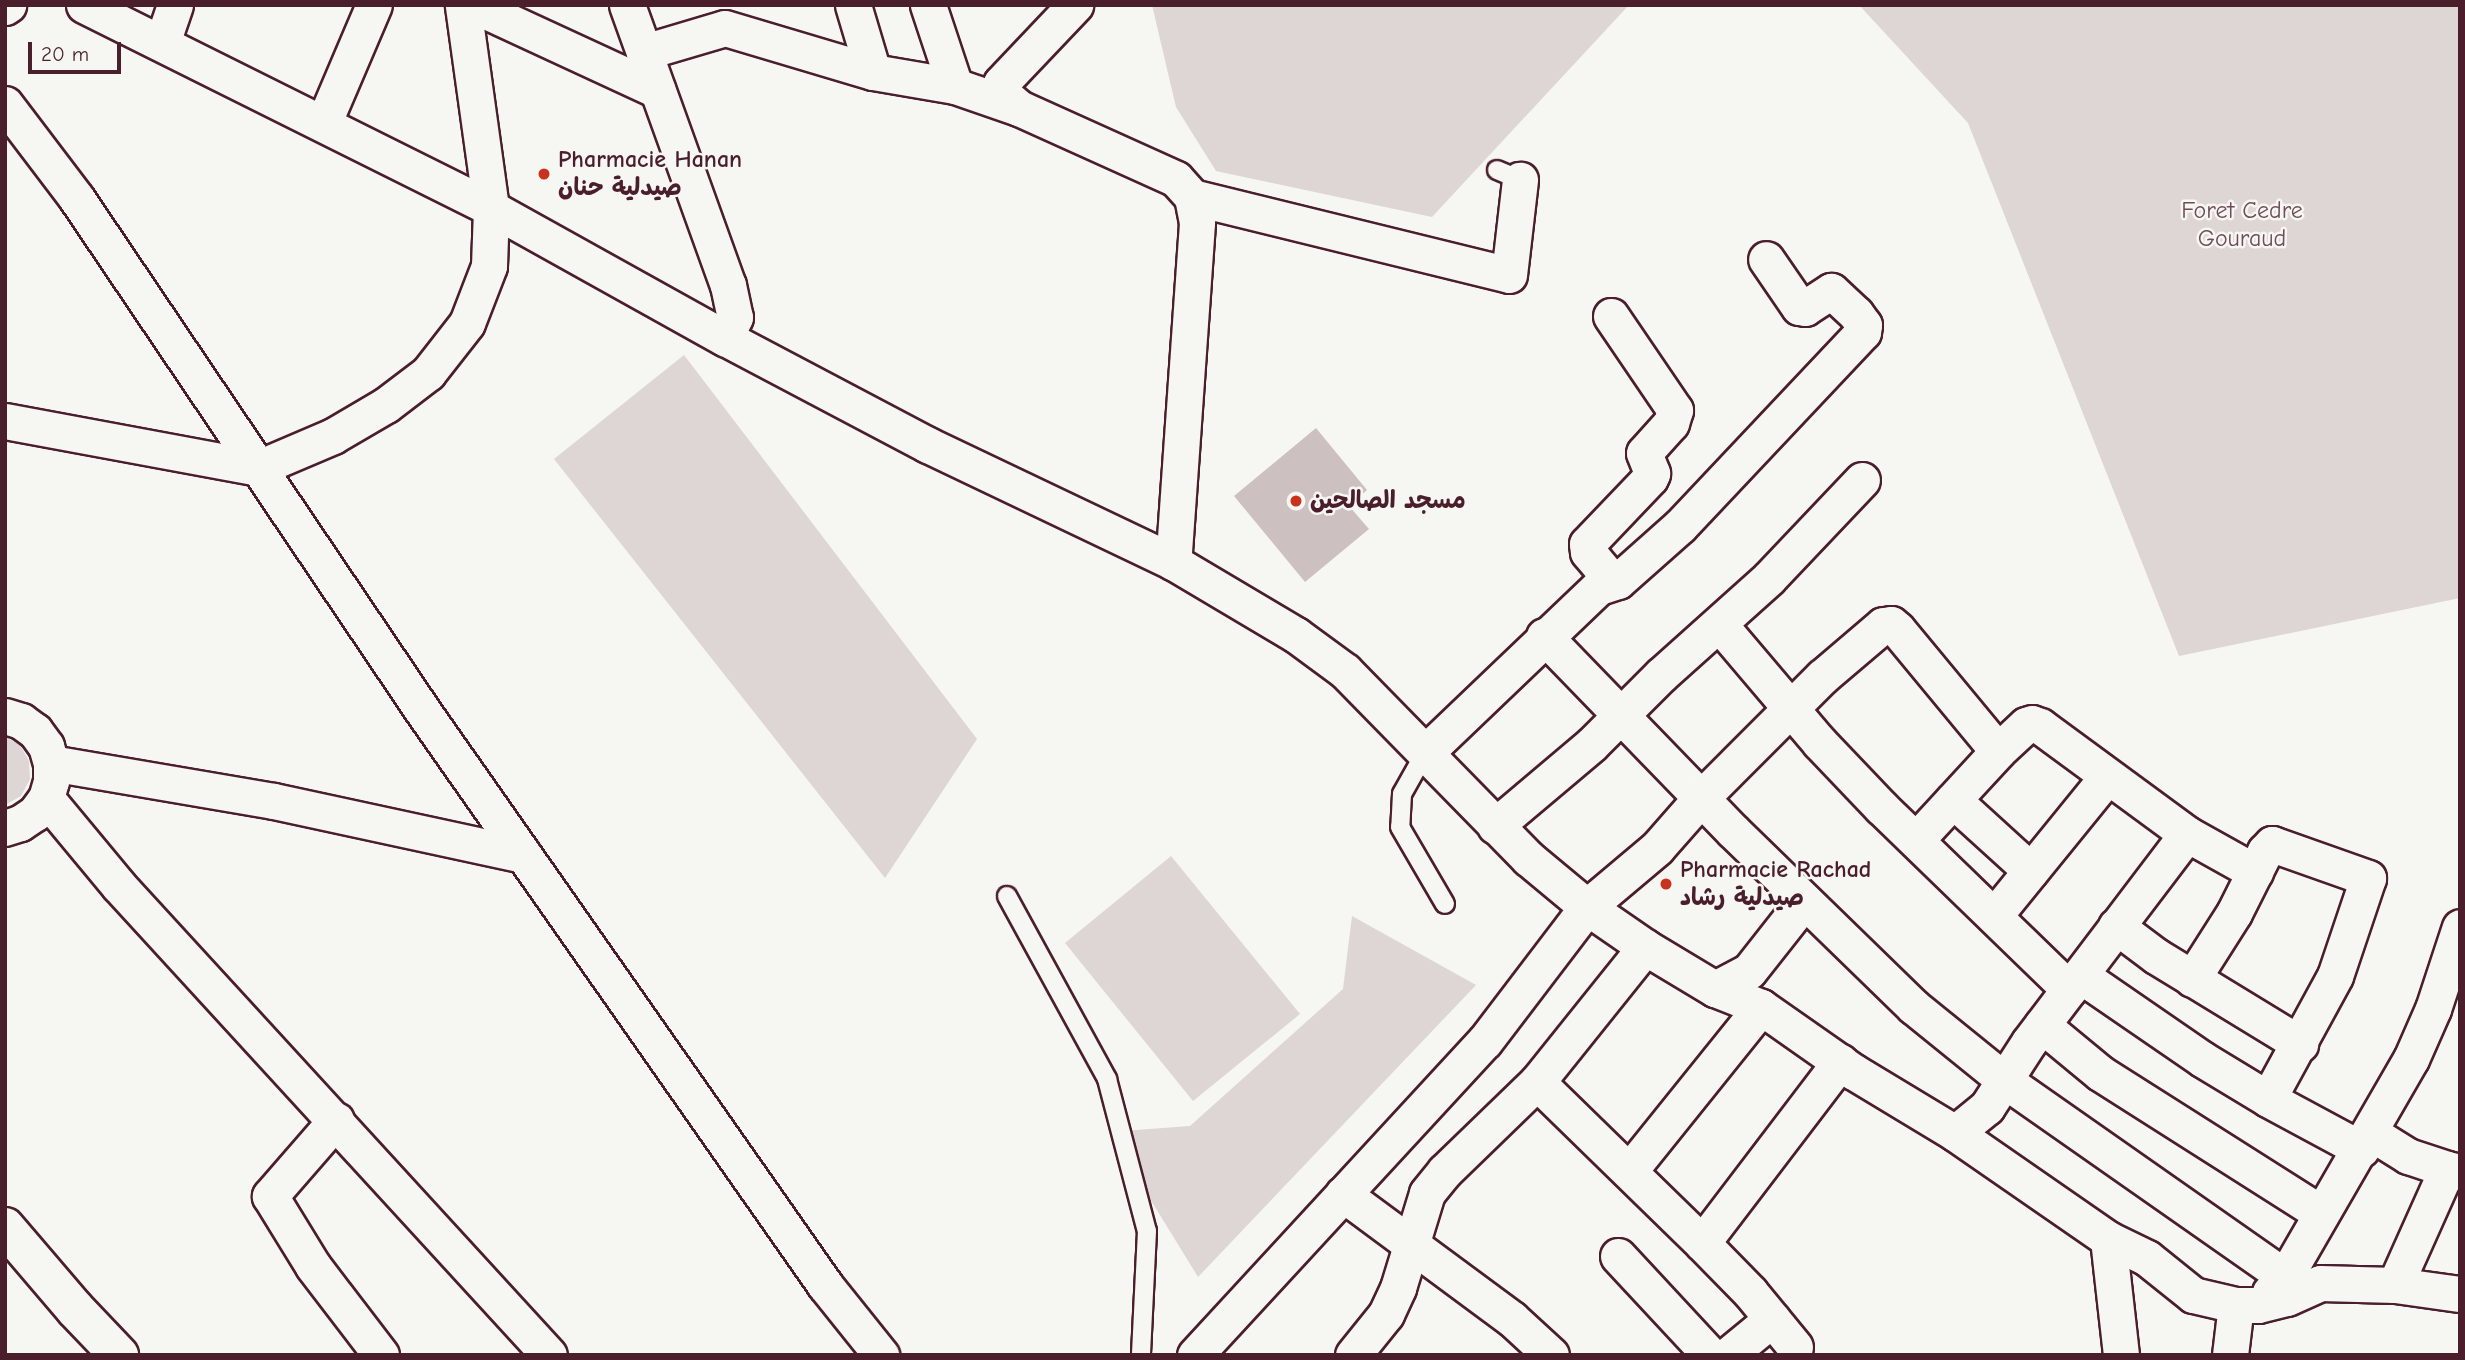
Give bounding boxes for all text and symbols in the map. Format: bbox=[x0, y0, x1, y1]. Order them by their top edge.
scale bar bbox=[32, 28, 124, 72]
text: 20 m bbox=[41, 42, 89, 66]
place label: Pharmacie Hanan صيدلية حنان bbox=[558, 146, 742, 202]
marker: Pharmacie Hanan صيدلية حنان bbox=[536, 166, 552, 182]
park label: Foret Cedre Gouraud bbox=[2181, 197, 2303, 253]
place label: مسجد الصالحين bbox=[1310, 487, 1466, 515]
marker: مسجد الصالحين bbox=[1288, 493, 1304, 509]
place label: Pharmacie Rachad صيدلية رشاد bbox=[1680, 856, 1871, 912]
marker: Pharmacie Rachad صيدلية رشاد bbox=[1658, 876, 1674, 892]

